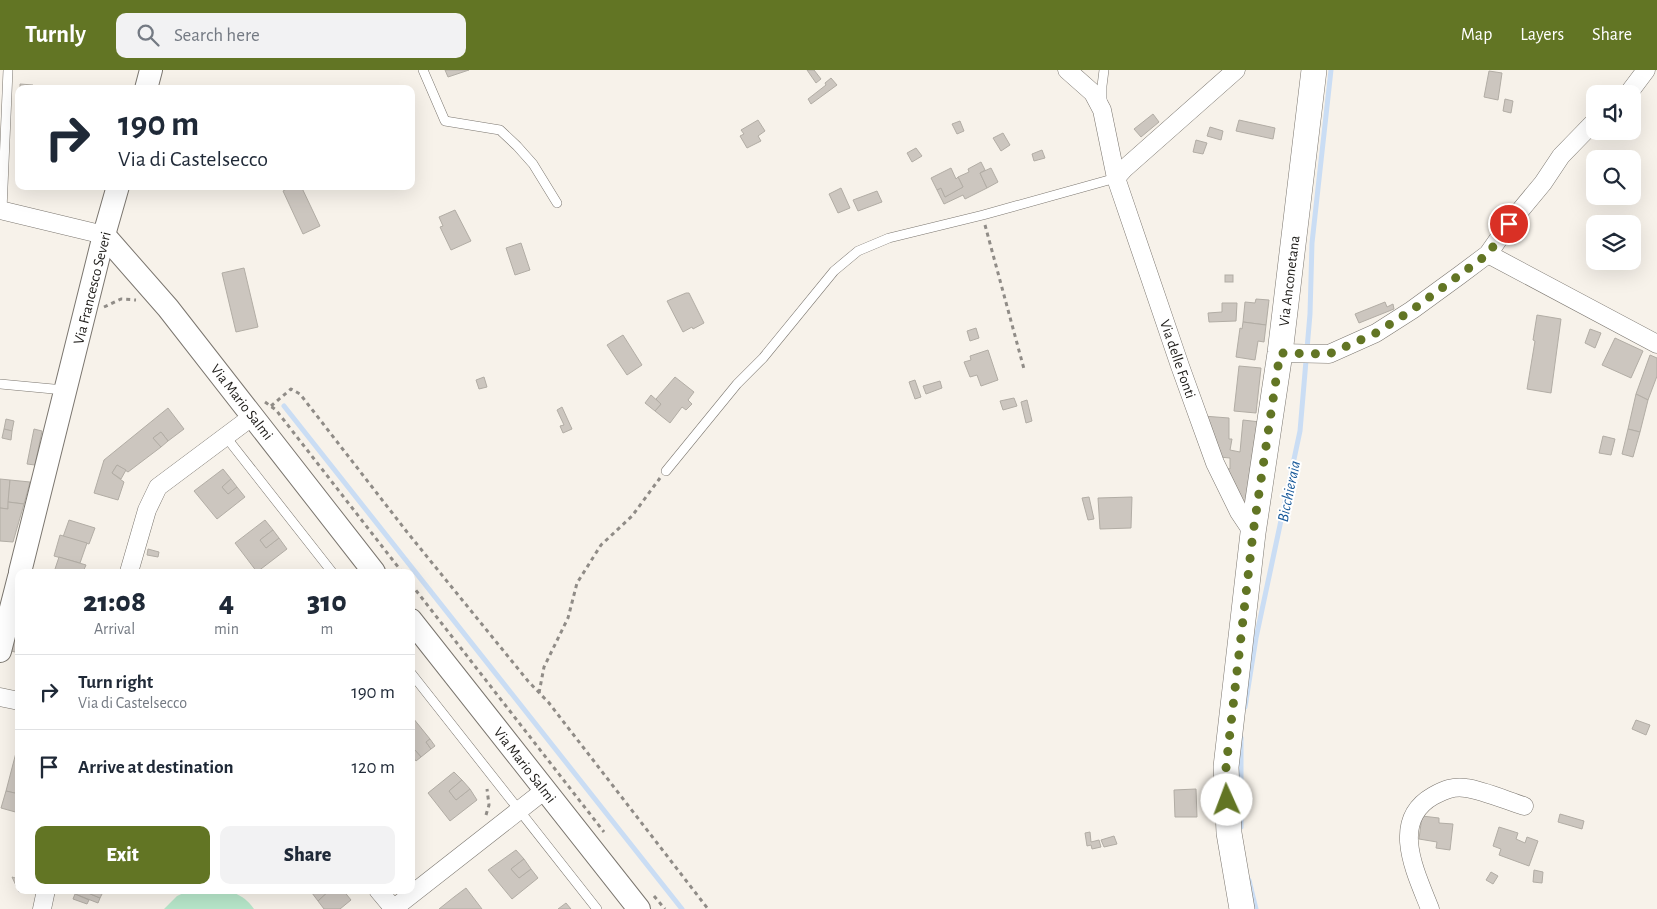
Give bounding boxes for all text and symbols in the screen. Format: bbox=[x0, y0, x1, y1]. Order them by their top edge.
search box bbox=[116, 13, 466, 58]
icon: search bbox=[134, 21, 162, 49]
text: Turnly bbox=[25, 23, 86, 47]
text: Search here bbox=[174, 26, 260, 45]
text: Map bbox=[1461, 26, 1492, 44]
text: Layers bbox=[1520, 26, 1564, 44]
text: Share bbox=[1592, 26, 1632, 44]
map controls bbox=[1586, 85, 1641, 270]
button: sound bbox=[1586, 85, 1641, 140]
icon: right bbox=[35, 105, 100, 170]
text: 190 m bbox=[118, 107, 199, 142]
text: Via di Castelsecco bbox=[118, 148, 268, 170]
button: search bbox=[1586, 150, 1641, 205]
pin bbox=[1488, 203, 1530, 245]
icon: arrive bbox=[1495, 210, 1523, 238]
button: layers bbox=[1586, 215, 1641, 270]
street label: Via Francesco Severi bbox=[71, 230, 114, 346]
street label: Via Anconetana bbox=[1276, 235, 1303, 327]
street label: Via delle Fonti bbox=[1157, 318, 1198, 401]
street label: Via Mario Salmi bbox=[208, 362, 276, 443]
water label: Bicchieraia bbox=[1275, 459, 1303, 523]
text: 21:08 bbox=[83, 587, 146, 617]
text: 4 bbox=[219, 587, 234, 617]
text: 310 bbox=[307, 587, 347, 617]
text: Arrival bbox=[94, 621, 135, 637]
text: min bbox=[214, 621, 239, 637]
text: m bbox=[321, 621, 333, 637]
text: Turn right bbox=[78, 673, 153, 692]
icon: right bbox=[35, 678, 63, 706]
text: 190 m bbox=[351, 683, 395, 702]
text: Via di Castelsecco bbox=[78, 695, 187, 711]
street label: Via Mario Salmi bbox=[491, 725, 559, 806]
icon: arrive bbox=[35, 753, 63, 781]
text: Arrive at destination bbox=[78, 758, 234, 777]
text: 120 m bbox=[351, 758, 395, 777]
position arrow bbox=[1200, 773, 1252, 825]
button: Exit bbox=[35, 826, 210, 884]
button: Share bbox=[220, 826, 395, 884]

